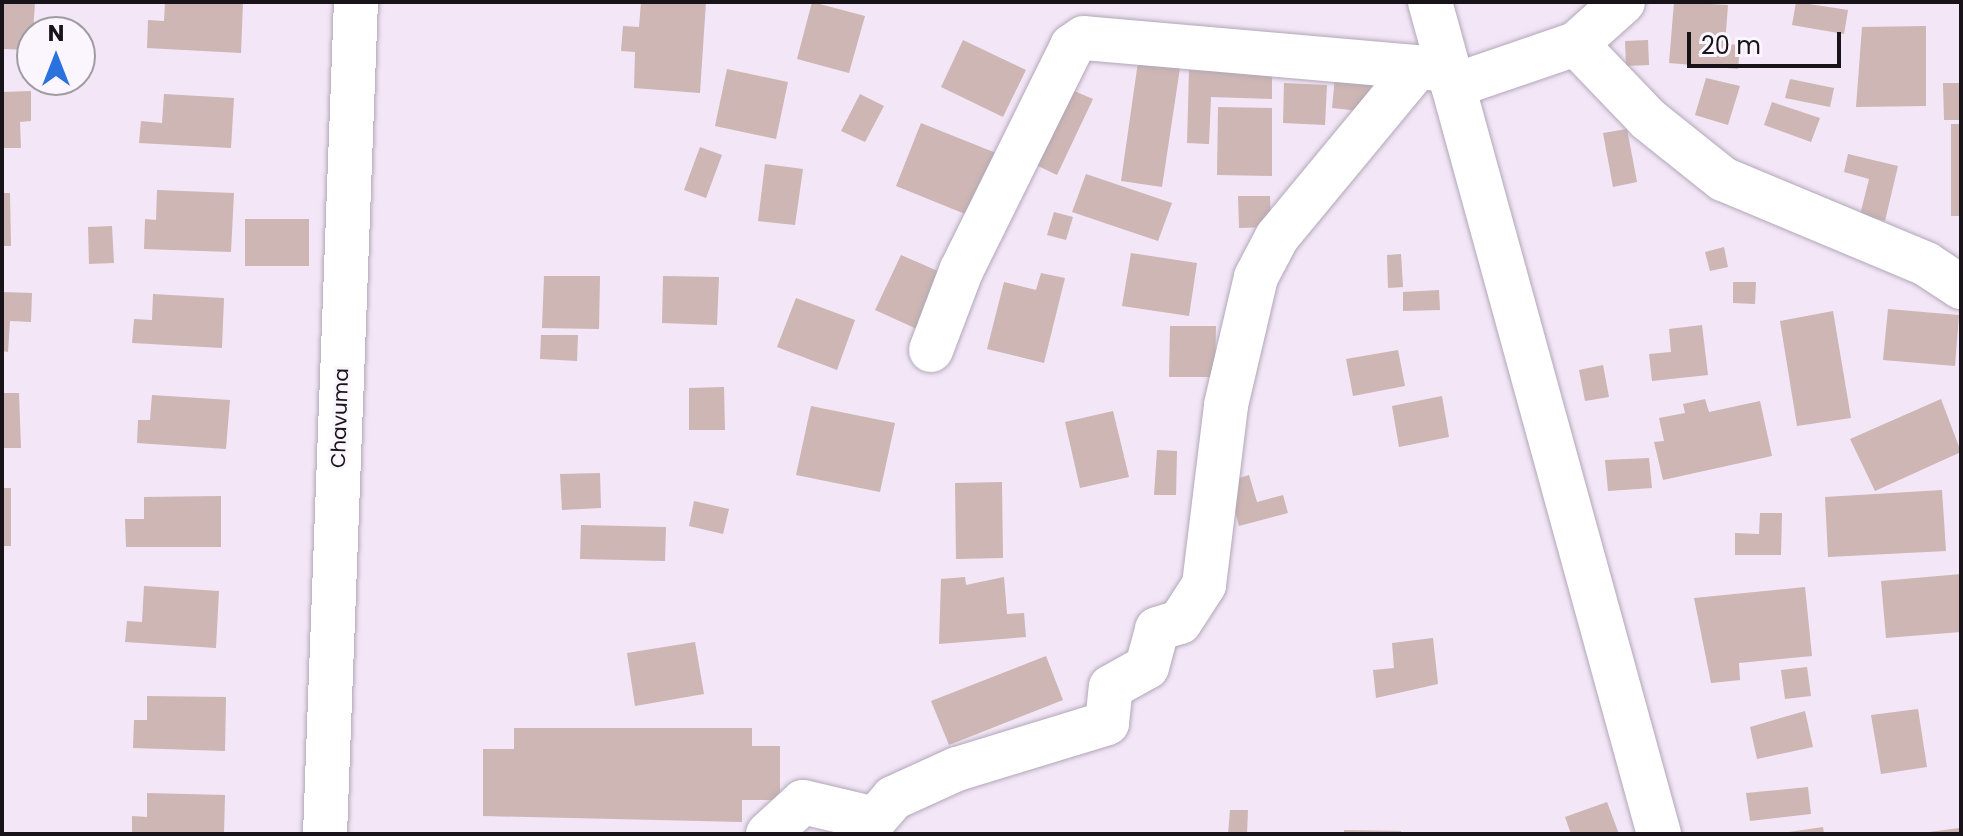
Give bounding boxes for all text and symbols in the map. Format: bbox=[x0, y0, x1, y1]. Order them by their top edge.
north arrow bbox=[16, 16, 96, 96]
scale bar bbox=[1691, 16, 1845, 66]
text: N bbox=[48, 18, 64, 49]
text: 20 m bbox=[1701, 29, 1761, 62]
street label: Chavuma bbox=[326, 368, 354, 468]

